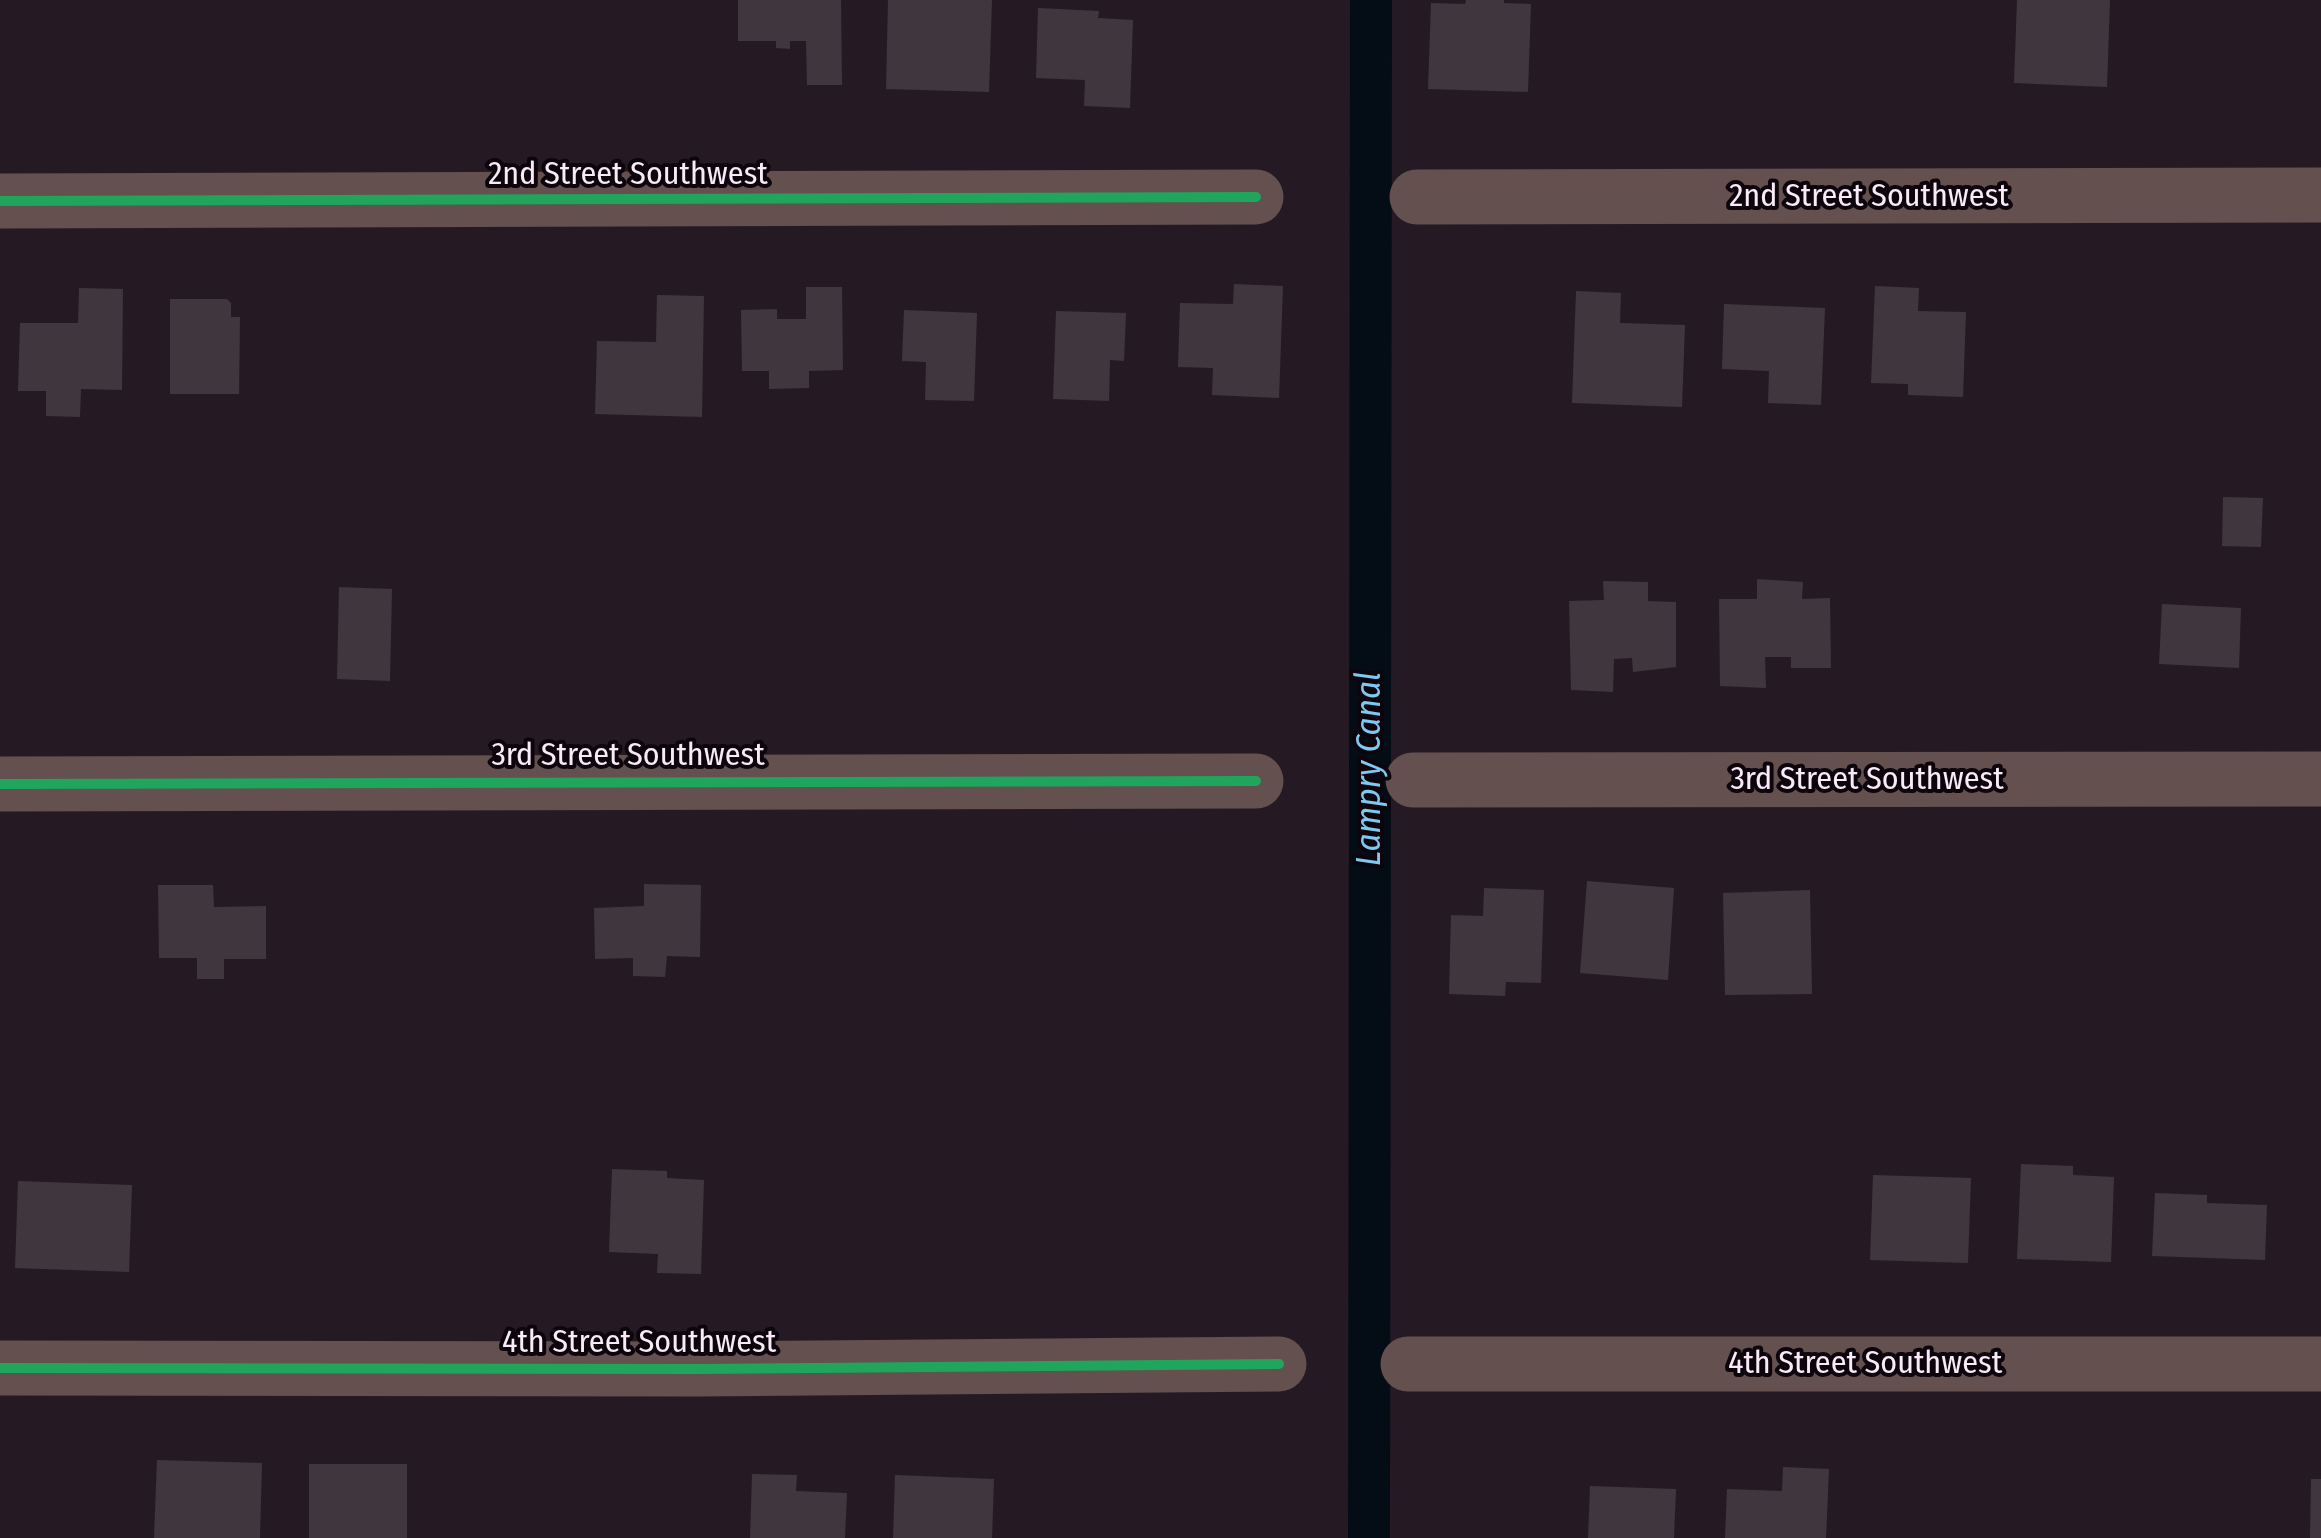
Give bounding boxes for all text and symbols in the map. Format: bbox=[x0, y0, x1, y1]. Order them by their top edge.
street label: 2nd Street Southwest bbox=[488, 156, 768, 194]
street label: 2nd Street Southwest bbox=[1729, 178, 2009, 216]
water label: Lampry Canal bbox=[1349, 672, 1391, 866]
street label: 3rd Street Southwest bbox=[491, 737, 765, 775]
street label: 3rd Street Southwest bbox=[1730, 761, 2004, 799]
street label: 4th Street Southwest bbox=[502, 1324, 776, 1362]
street label: 4th Street Southwest bbox=[1728, 1345, 2002, 1383]

